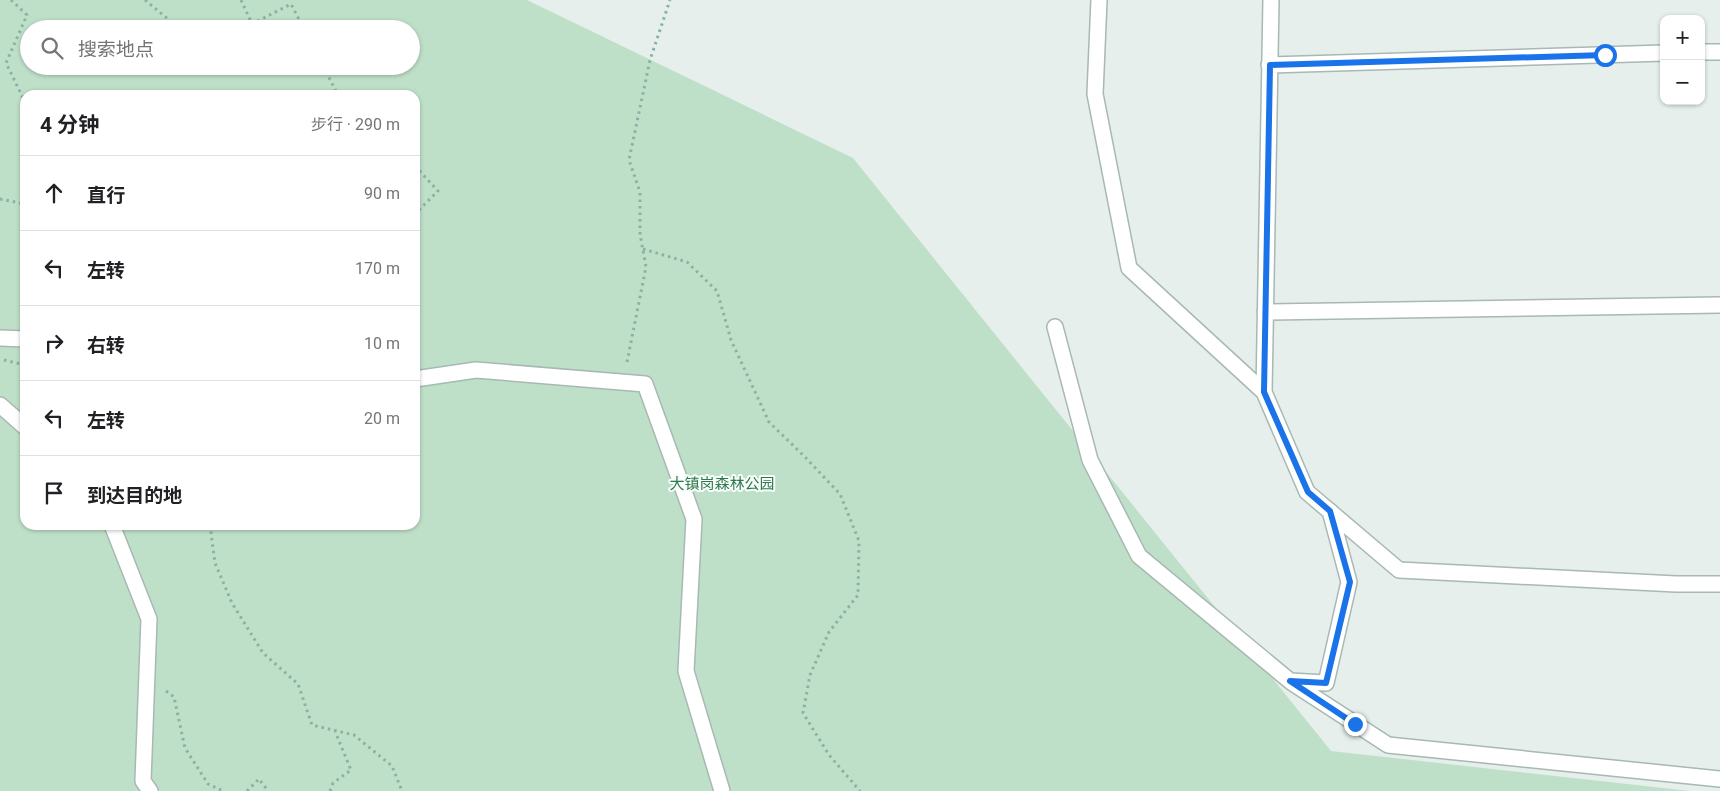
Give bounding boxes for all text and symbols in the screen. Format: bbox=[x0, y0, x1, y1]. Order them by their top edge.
map controls bbox=[1660, 15, 1705, 105]
button: + bbox=[1660, 15, 1705, 60]
search box bbox=[20, 20, 420, 75]
icon: search bbox=[38, 34, 66, 62]
text: 搜索地点 bbox=[78, 38, 154, 61]
route start bbox=[1594, 44, 1617, 67]
button: − bbox=[1660, 60, 1705, 105]
text: 4 分钟 bbox=[40, 113, 99, 137]
text: 步行 · 290 m bbox=[311, 115, 400, 134]
icon: ahead bbox=[40, 179, 68, 207]
text: 直行 bbox=[87, 184, 125, 207]
text: 90 m bbox=[364, 184, 400, 203]
icon: left bbox=[40, 254, 68, 282]
text: 左转 bbox=[87, 259, 125, 282]
text: 170 m bbox=[355, 259, 400, 278]
icon: right bbox=[40, 329, 68, 357]
text: 右转 bbox=[87, 334, 125, 357]
text: 10 m bbox=[364, 334, 400, 353]
icon: left bbox=[40, 404, 68, 432]
text: 左转 bbox=[87, 409, 125, 432]
text: 20 m bbox=[364, 409, 400, 428]
park label: 大镇岗森林公园 bbox=[669, 475, 775, 493]
icon: arrive bbox=[40, 479, 68, 507]
text: 到达目的地 bbox=[87, 484, 182, 507]
route end bbox=[1344, 713, 1367, 736]

